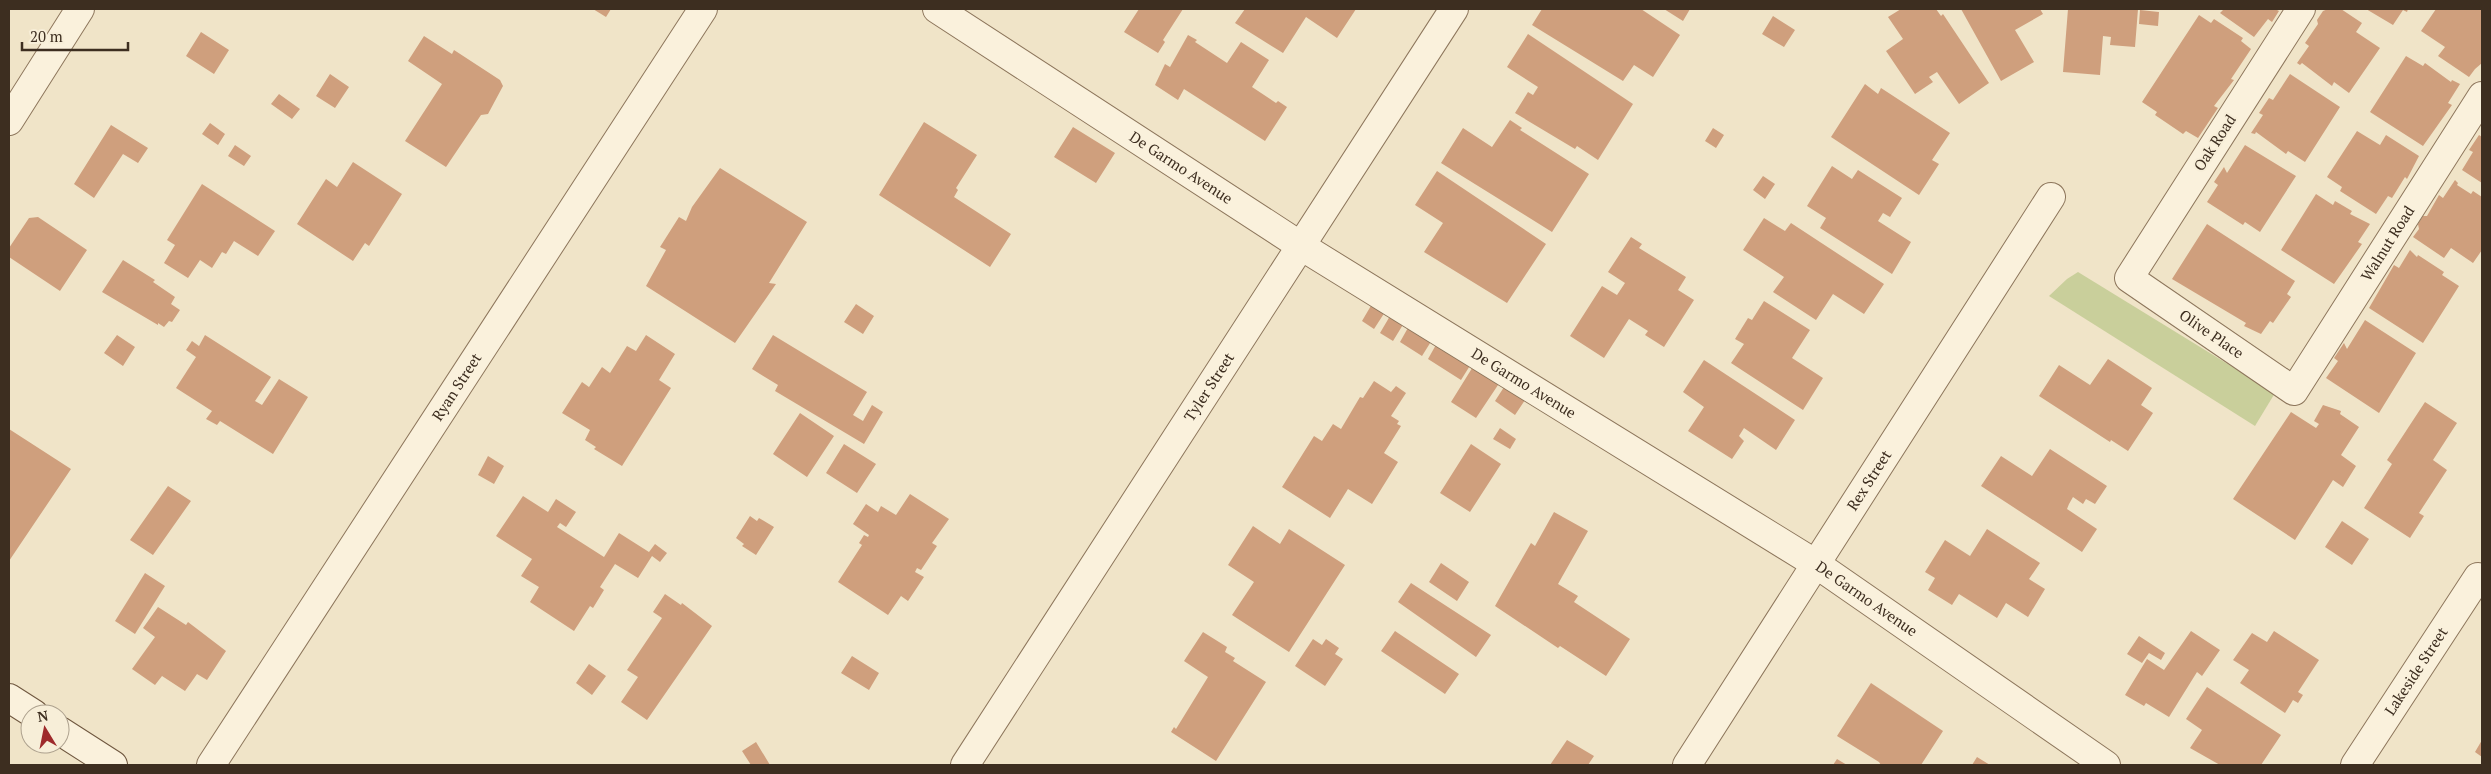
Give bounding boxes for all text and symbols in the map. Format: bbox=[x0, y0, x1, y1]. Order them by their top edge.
scale bar bbox=[22, 20, 129, 52]
text: 20 m bbox=[30, 26, 63, 46]
street label: Oak Road bbox=[2188, 110, 2240, 175]
street label: De Garmo Avenue bbox=[1126, 126, 1237, 208]
street label: Walnut Road bbox=[2356, 202, 2418, 285]
street label: Olive Place bbox=[2176, 304, 2248, 363]
street label: De Garmo Avenue bbox=[1468, 343, 1580, 422]
street label: Ryan Street bbox=[427, 348, 486, 424]
street label: Tyler Street bbox=[1179, 348, 1238, 425]
street label: Rex Street bbox=[1842, 445, 1896, 514]
street label: De Garmo Avenue bbox=[1812, 556, 1922, 640]
street label: Lakeside Street bbox=[2379, 622, 2452, 719]
north arrow bbox=[20, 704, 70, 754]
text: N bbox=[36, 705, 50, 726]

